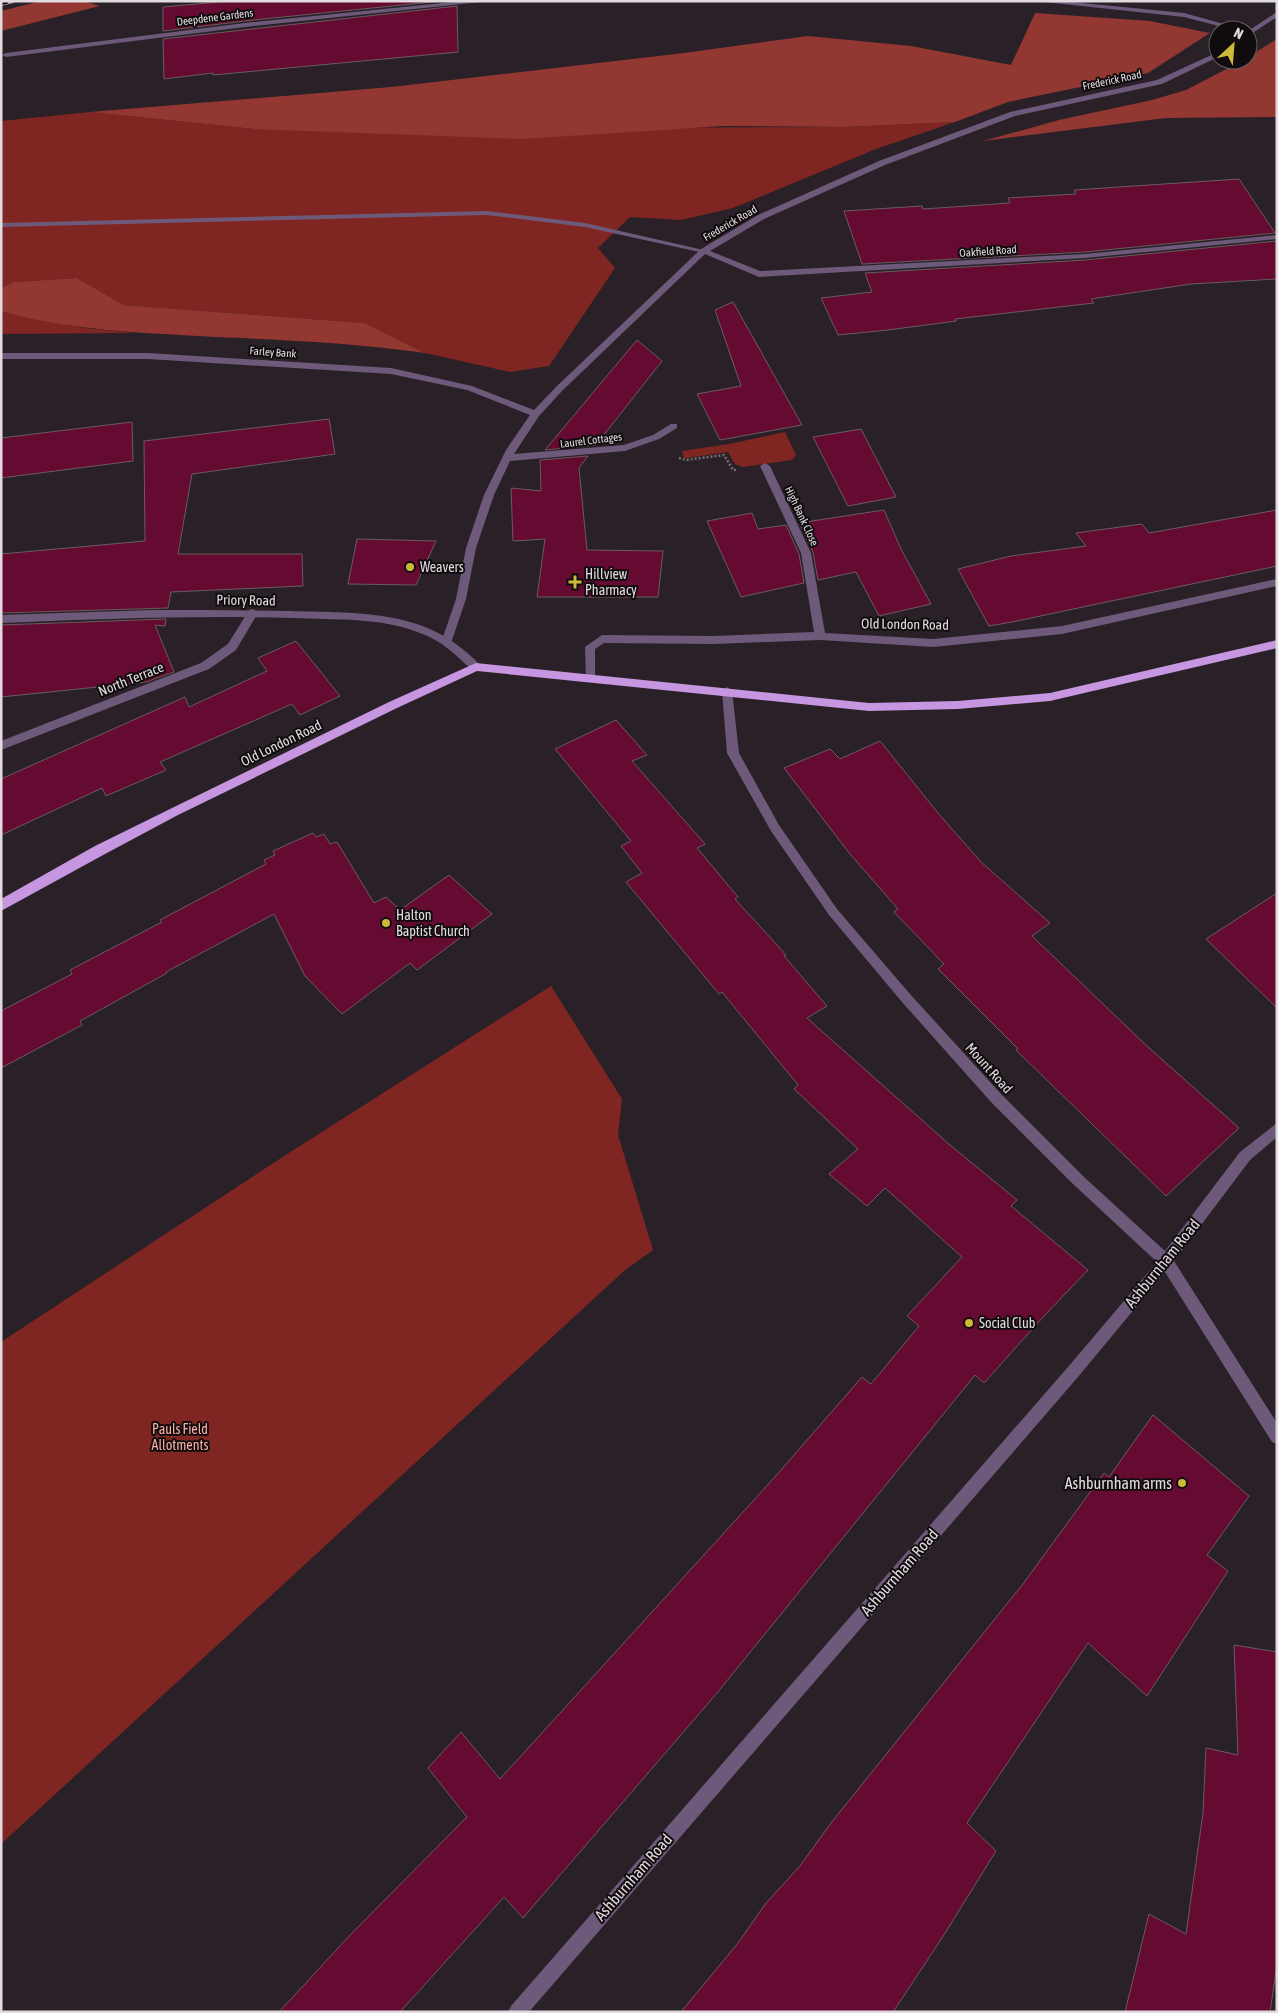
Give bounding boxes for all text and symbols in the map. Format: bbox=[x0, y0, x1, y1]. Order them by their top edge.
street label: Deepdene Gardens bbox=[176, 6, 254, 28]
north arrow bbox=[1208, 20, 1258, 70]
text: N bbox=[1231, 24, 1246, 42]
street label: Frederick Road bbox=[1082, 68, 1142, 92]
street label: Frederick Road bbox=[701, 203, 759, 243]
street label: Oakfield Road bbox=[959, 243, 1017, 259]
street label: Farley Bank bbox=[249, 344, 297, 360]
street label: Laurel Cottages bbox=[559, 430, 623, 450]
street label: High Bank Close bbox=[783, 484, 821, 548]
place label: Weavers bbox=[420, 559, 464, 575]
marker: Weavers bbox=[404, 561, 416, 573]
place label: Hillview Pharmacy bbox=[585, 566, 637, 598]
marker: Hillview Pharmacy bbox=[569, 576, 581, 588]
street label: Priory Road bbox=[216, 591, 276, 609]
street label: Old London Road bbox=[861, 615, 949, 633]
street label: North Terrace bbox=[96, 659, 166, 699]
street label: Old London Road bbox=[238, 717, 324, 769]
place label: Halton Baptist Church bbox=[396, 907, 470, 939]
marker: Halton Baptist Church bbox=[380, 917, 392, 929]
street label: Mount Road bbox=[962, 1040, 1016, 1096]
street label: Ashburnham Road bbox=[1121, 1215, 1203, 1311]
place label: Social Club bbox=[979, 1315, 1036, 1331]
marker: Social Club bbox=[963, 1317, 975, 1329]
park label: Pauls Field Allotments bbox=[152, 1421, 209, 1453]
place label: Ashburnham arms bbox=[1065, 1474, 1172, 1492]
marker: Ashburnham arms bbox=[1176, 1477, 1188, 1489]
street label: Ashburnham Road bbox=[857, 1525, 941, 1619]
street label: Ashburnham Road bbox=[591, 1830, 675, 1924]

